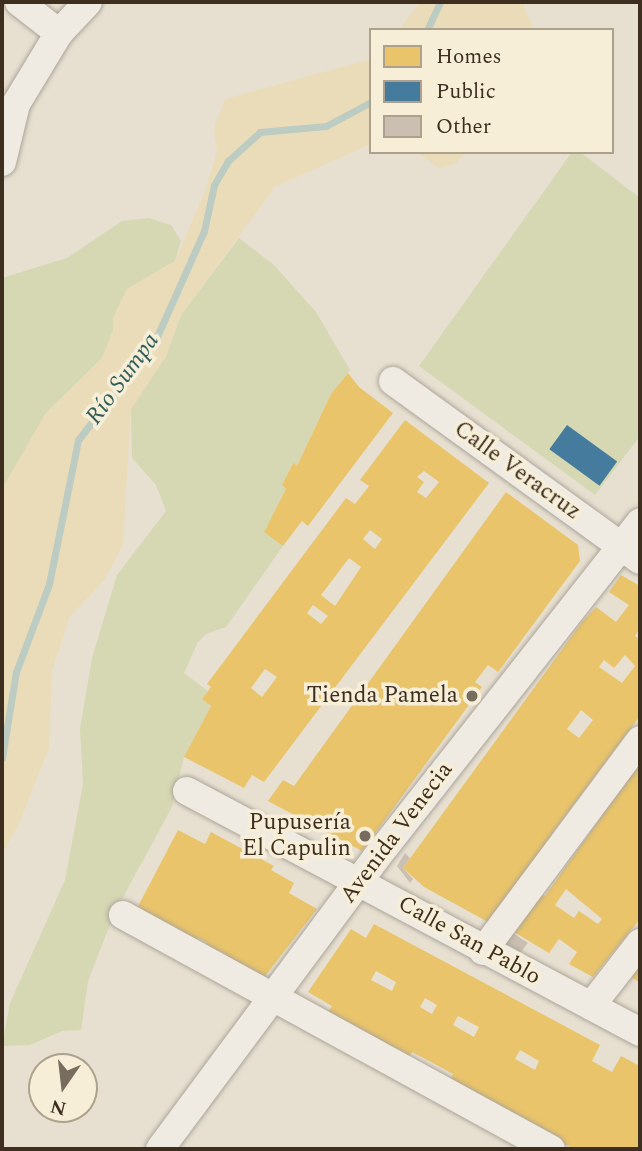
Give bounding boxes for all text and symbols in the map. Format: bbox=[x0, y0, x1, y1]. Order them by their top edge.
legend bbox=[369, 28, 614, 154]
text: Homes bbox=[436, 41, 502, 73]
text: Public bbox=[436, 76, 496, 108]
text: Other bbox=[436, 111, 491, 143]
water label: Río Sumpa bbox=[80, 328, 166, 430]
street label: Calle Veracruz bbox=[448, 416, 586, 526]
place label: Tienda Pamela bbox=[307, 682, 458, 710]
marker: Tienda Pamela bbox=[464, 688, 480, 704]
street label: Avenida Venecia bbox=[335, 757, 459, 909]
place label: Pupusería El Capulin bbox=[242, 809, 351, 863]
marker: Pupusería El Capulin bbox=[357, 828, 373, 844]
street label: Calle San Pablo bbox=[393, 890, 545, 992]
north arrow bbox=[28, 1053, 98, 1123]
text: N bbox=[47, 1091, 69, 1123]

